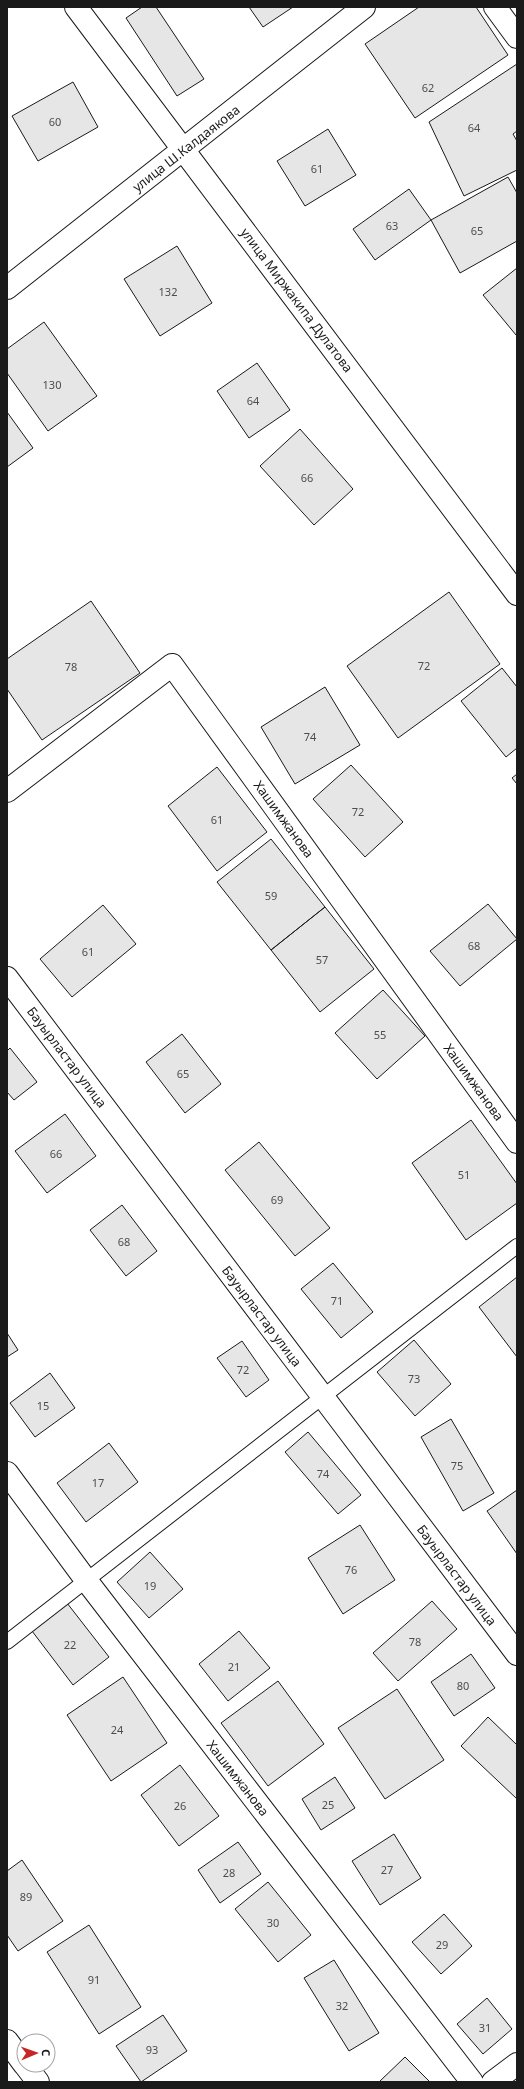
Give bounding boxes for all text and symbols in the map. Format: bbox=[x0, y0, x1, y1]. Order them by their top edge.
house number: 62 bbox=[422, 80, 434, 95]
street label: улица Ш.Калдаякова bbox=[129, 100, 243, 196]
house number: 60 bbox=[49, 114, 61, 129]
house number: 64 bbox=[468, 120, 481, 135]
house number: 61 bbox=[311, 161, 323, 176]
house number: 63 bbox=[386, 218, 398, 233]
house number: 65 bbox=[471, 223, 483, 238]
street label: улица Миржакипа Дулатова bbox=[237, 224, 357, 376]
house number: 132 bbox=[159, 284, 177, 299]
house number: 130 bbox=[43, 377, 61, 392]
house number: 64 bbox=[247, 393, 260, 408]
house number: 66 bbox=[301, 470, 313, 485]
house number: 72 bbox=[418, 658, 430, 673]
house number: 78 bbox=[65, 659, 77, 674]
house number: 74 bbox=[304, 729, 317, 744]
street label: Хашимжанова bbox=[250, 777, 318, 861]
house number: 72 bbox=[352, 804, 364, 819]
house number: 61 bbox=[211, 812, 223, 827]
house number: 59 bbox=[265, 888, 277, 903]
house number: 68 bbox=[468, 938, 480, 953]
house number: 61 bbox=[82, 944, 94, 959]
house number: 57 bbox=[316, 952, 328, 967]
street label: Бауырластар улица bbox=[23, 1003, 111, 1111]
house number: 55 bbox=[374, 1027, 386, 1042]
street label: Хашимжанова bbox=[440, 1040, 508, 1124]
house number: 65 bbox=[177, 1066, 189, 1081]
house number: 66 bbox=[50, 1146, 62, 1161]
house number: 51 bbox=[458, 1167, 470, 1182]
house number: 69 bbox=[271, 1192, 283, 1207]
house number: 68 bbox=[118, 1234, 130, 1249]
street label: Бауырластар улица bbox=[218, 1262, 306, 1370]
house number: 71 bbox=[331, 1293, 343, 1308]
house number: 72 bbox=[237, 1362, 249, 1377]
house number: 73 bbox=[408, 1371, 420, 1386]
house number: 15 bbox=[37, 1398, 49, 1413]
house number: 75 bbox=[451, 1458, 463, 1473]
house number: 74 bbox=[317, 1466, 330, 1481]
house number: 17 bbox=[92, 1475, 104, 1490]
street label: Бауырластар улица bbox=[413, 1521, 501, 1629]
house number: 76 bbox=[345, 1562, 357, 1577]
house number: 19 bbox=[144, 1578, 156, 1593]
house number: 78 bbox=[409, 1634, 421, 1649]
house number: 22 bbox=[64, 1637, 76, 1652]
house number: 21 bbox=[228, 1659, 240, 1674]
house number: 80 bbox=[457, 1678, 469, 1693]
house number: 24 bbox=[111, 1722, 124, 1737]
street label: Хашимжанова bbox=[203, 1736, 273, 1820]
house number: 25 bbox=[322, 1797, 334, 1812]
house number: 26 bbox=[174, 1798, 186, 1813]
house number: 27 bbox=[381, 1862, 393, 1877]
house number: 28 bbox=[223, 1865, 235, 1880]
house number: 89 bbox=[20, 1889, 32, 1904]
house number: 30 bbox=[267, 1915, 279, 1930]
house number: 29 bbox=[436, 1937, 448, 1952]
house number: 91 bbox=[88, 1972, 100, 1987]
house number: 32 bbox=[336, 1998, 348, 2013]
house number: 31 bbox=[479, 2020, 491, 2035]
north arrow bbox=[16, 2033, 56, 2073]
house number: 93 bbox=[146, 2042, 158, 2057]
text: С bbox=[39, 2049, 54, 2056]

